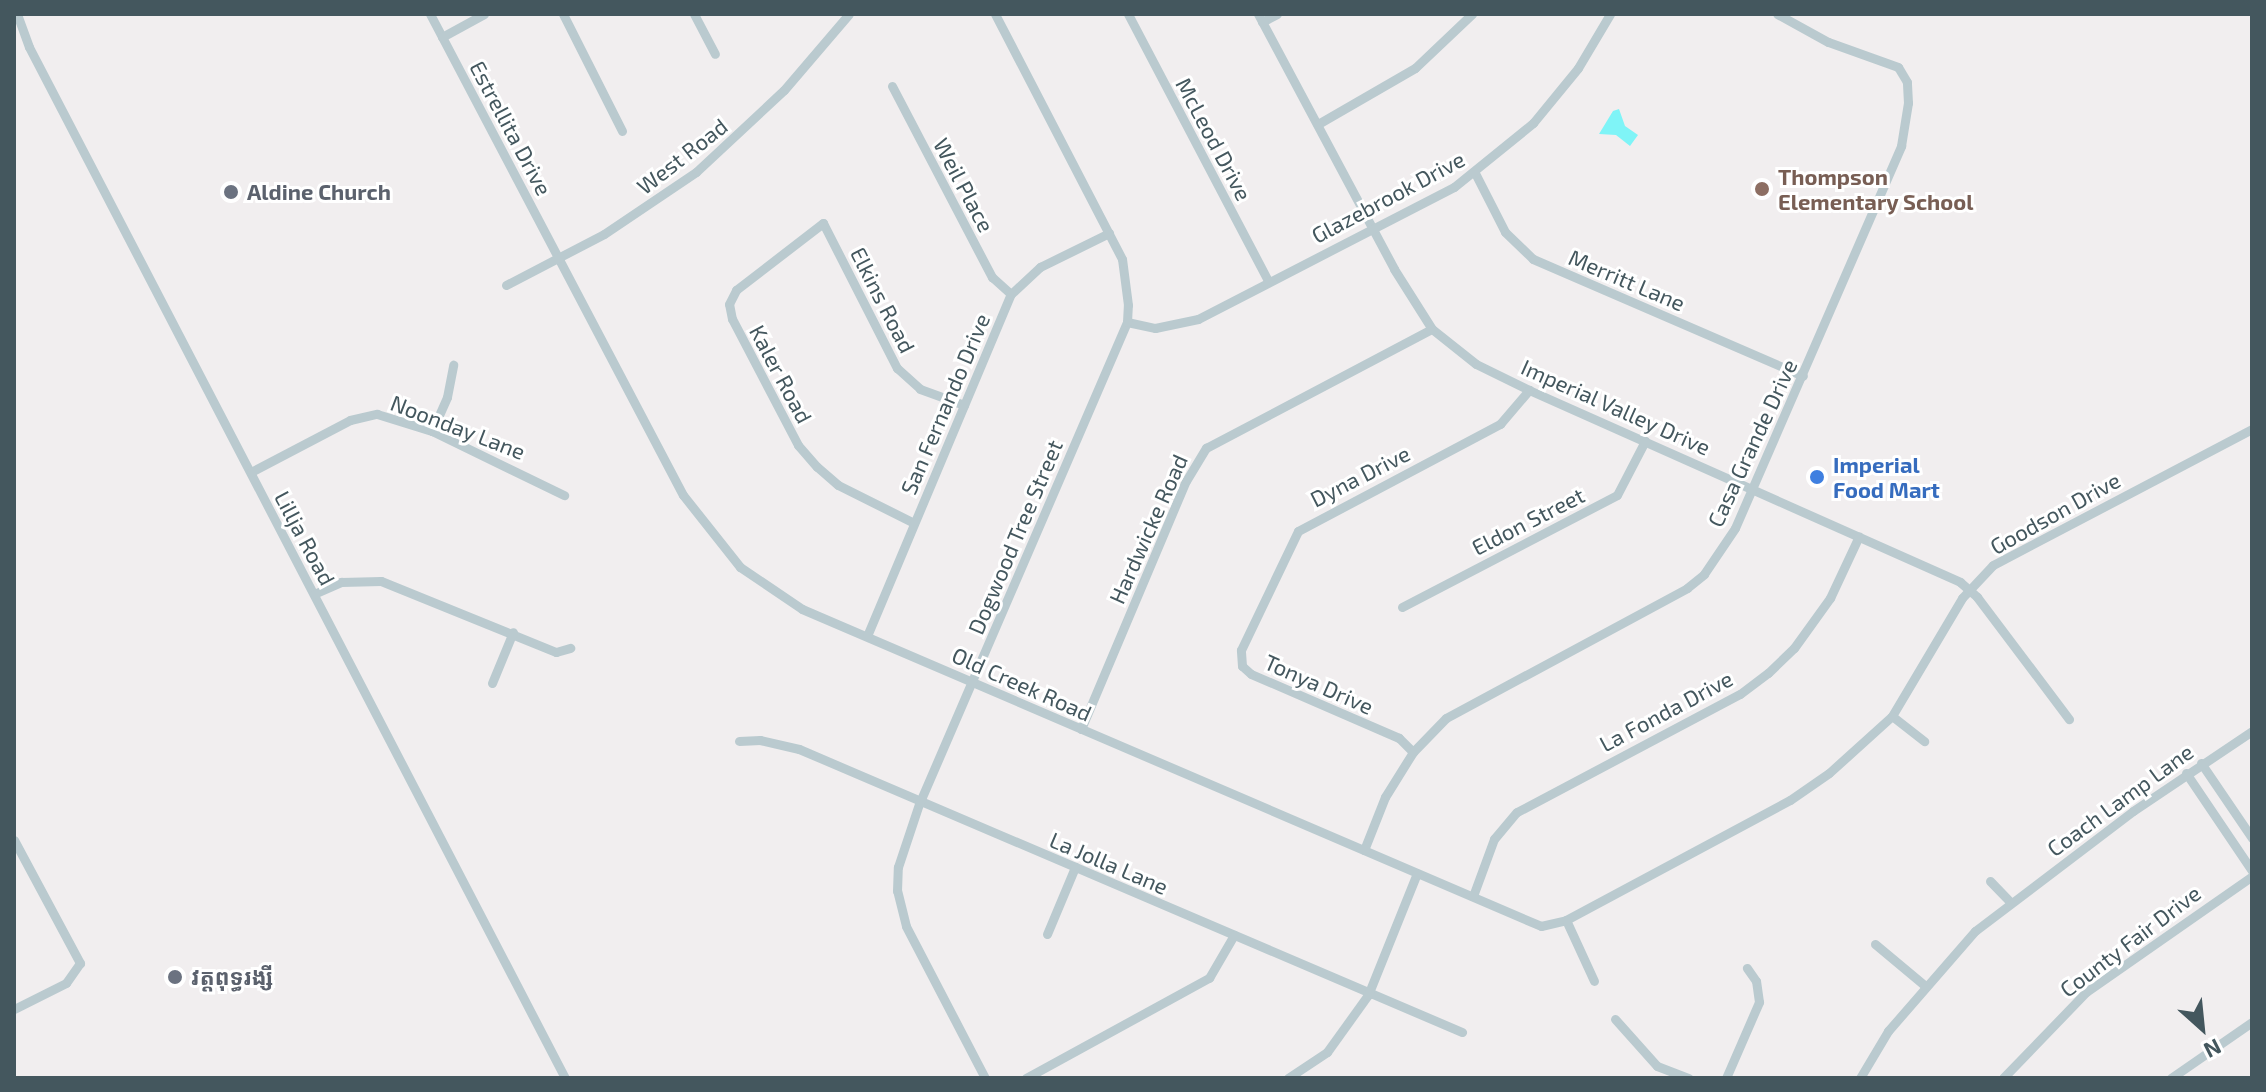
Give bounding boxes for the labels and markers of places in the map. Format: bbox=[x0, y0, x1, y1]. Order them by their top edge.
place label: Thompson Elementary School bbox=[1778, 163, 1974, 214]
place label: Aldine Church bbox=[247, 179, 391, 205]
marker: Thompson Elementary School bbox=[1753, 180, 1771, 198]
marker: Aldine Church bbox=[222, 183, 240, 201]
place label: Imperial Food Mart bbox=[1833, 451, 1940, 502]
marker: Imperial Food Mart bbox=[1808, 468, 1826, 486]
place label: វត្តពុទ្ធរង្សី bbox=[191, 964, 273, 990]
marker: វត្តពុទ្ធរង្សី bbox=[166, 968, 184, 986]

